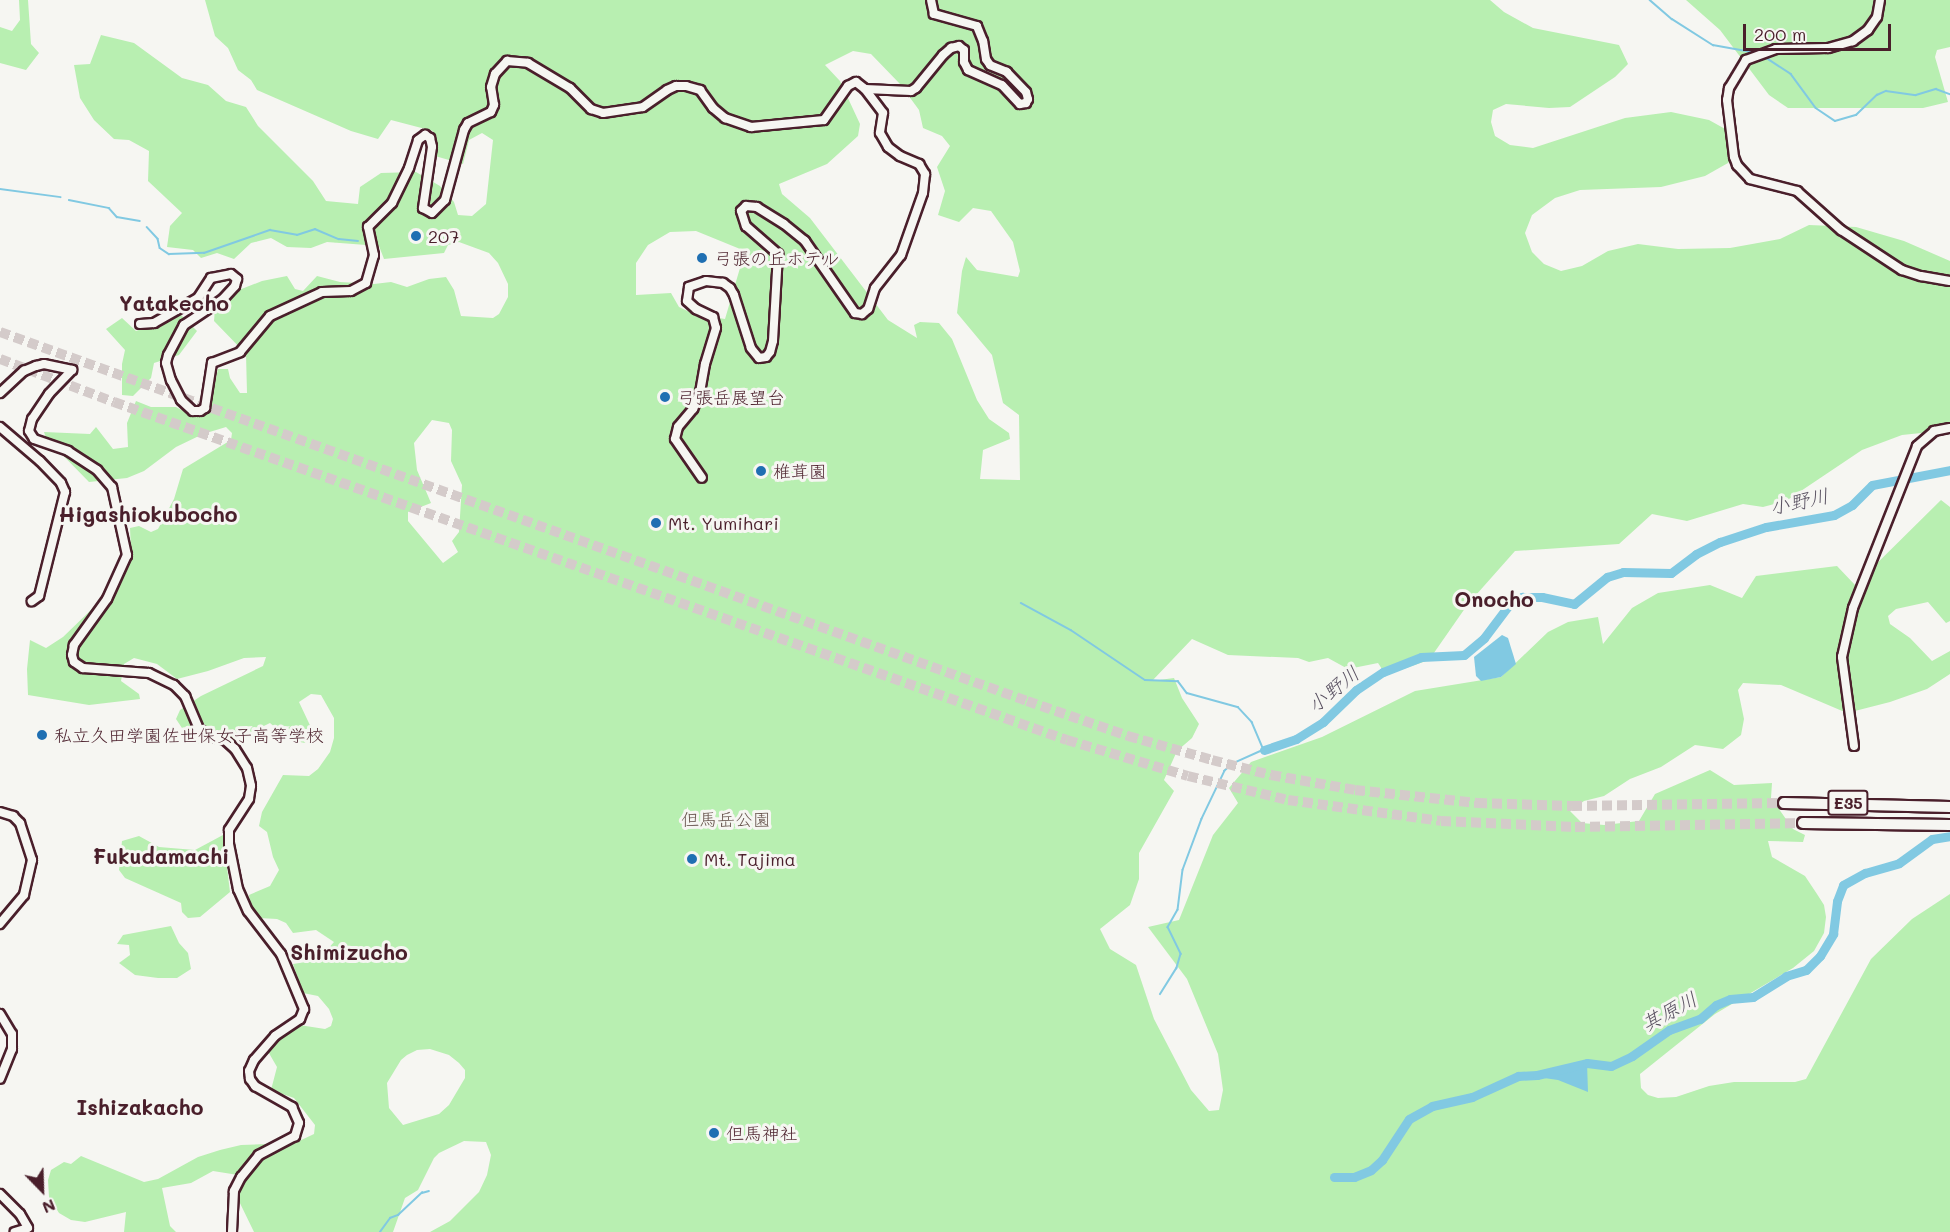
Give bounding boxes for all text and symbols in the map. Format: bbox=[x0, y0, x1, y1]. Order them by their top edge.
scale bar bbox=[1746, 12, 1894, 50]
text: 200 m bbox=[1754, 22, 1806, 46]
place label: 207 bbox=[428, 225, 459, 247]
marker: 207 bbox=[409, 229, 423, 243]
place label: 弓張の丘ホテル bbox=[714, 247, 840, 269]
marker: 弓張の丘ホテル bbox=[695, 251, 709, 265]
district label: Yatakecho bbox=[119, 290, 229, 316]
place label: 弓張岳展望台 bbox=[677, 386, 785, 408]
marker: 弓張岳展望台 bbox=[658, 390, 672, 404]
place label: 椎茸園 bbox=[773, 460, 827, 482]
marker: 椎茸園 bbox=[754, 464, 768, 478]
water label: 小野川 bbox=[1767, 483, 1831, 519]
district label: Higashiokubocho bbox=[58, 501, 238, 527]
place label: Mt. Yumihari bbox=[668, 512, 779, 534]
marker: Mt. Yumihari bbox=[649, 516, 663, 530]
district label: Onocho bbox=[1454, 586, 1534, 612]
water label: 小野川 bbox=[1302, 661, 1364, 717]
place label: 私立久田学園佐世保女子高等学校 bbox=[54, 724, 324, 746]
marker: 私立久田学園佐世保女子高等学校 bbox=[35, 728, 49, 742]
road number: E35 bbox=[1827, 790, 1869, 816]
park label: 但馬岳公園 bbox=[681, 808, 771, 830]
district label: Fukudamachi bbox=[93, 843, 229, 869]
place label: Mt. Tajima bbox=[704, 848, 796, 870]
marker: Mt. Tajima bbox=[685, 852, 699, 866]
district label: Shimizucho bbox=[290, 939, 408, 965]
water label: 其原川 bbox=[1637, 986, 1701, 1036]
district label: Ishizakacho bbox=[76, 1094, 204, 1120]
place label: 但馬神社 bbox=[726, 1122, 798, 1144]
marker: 但馬神社 bbox=[707, 1126, 721, 1140]
north arrow bbox=[12, 1160, 72, 1220]
text: N bbox=[40, 1195, 59, 1219]

